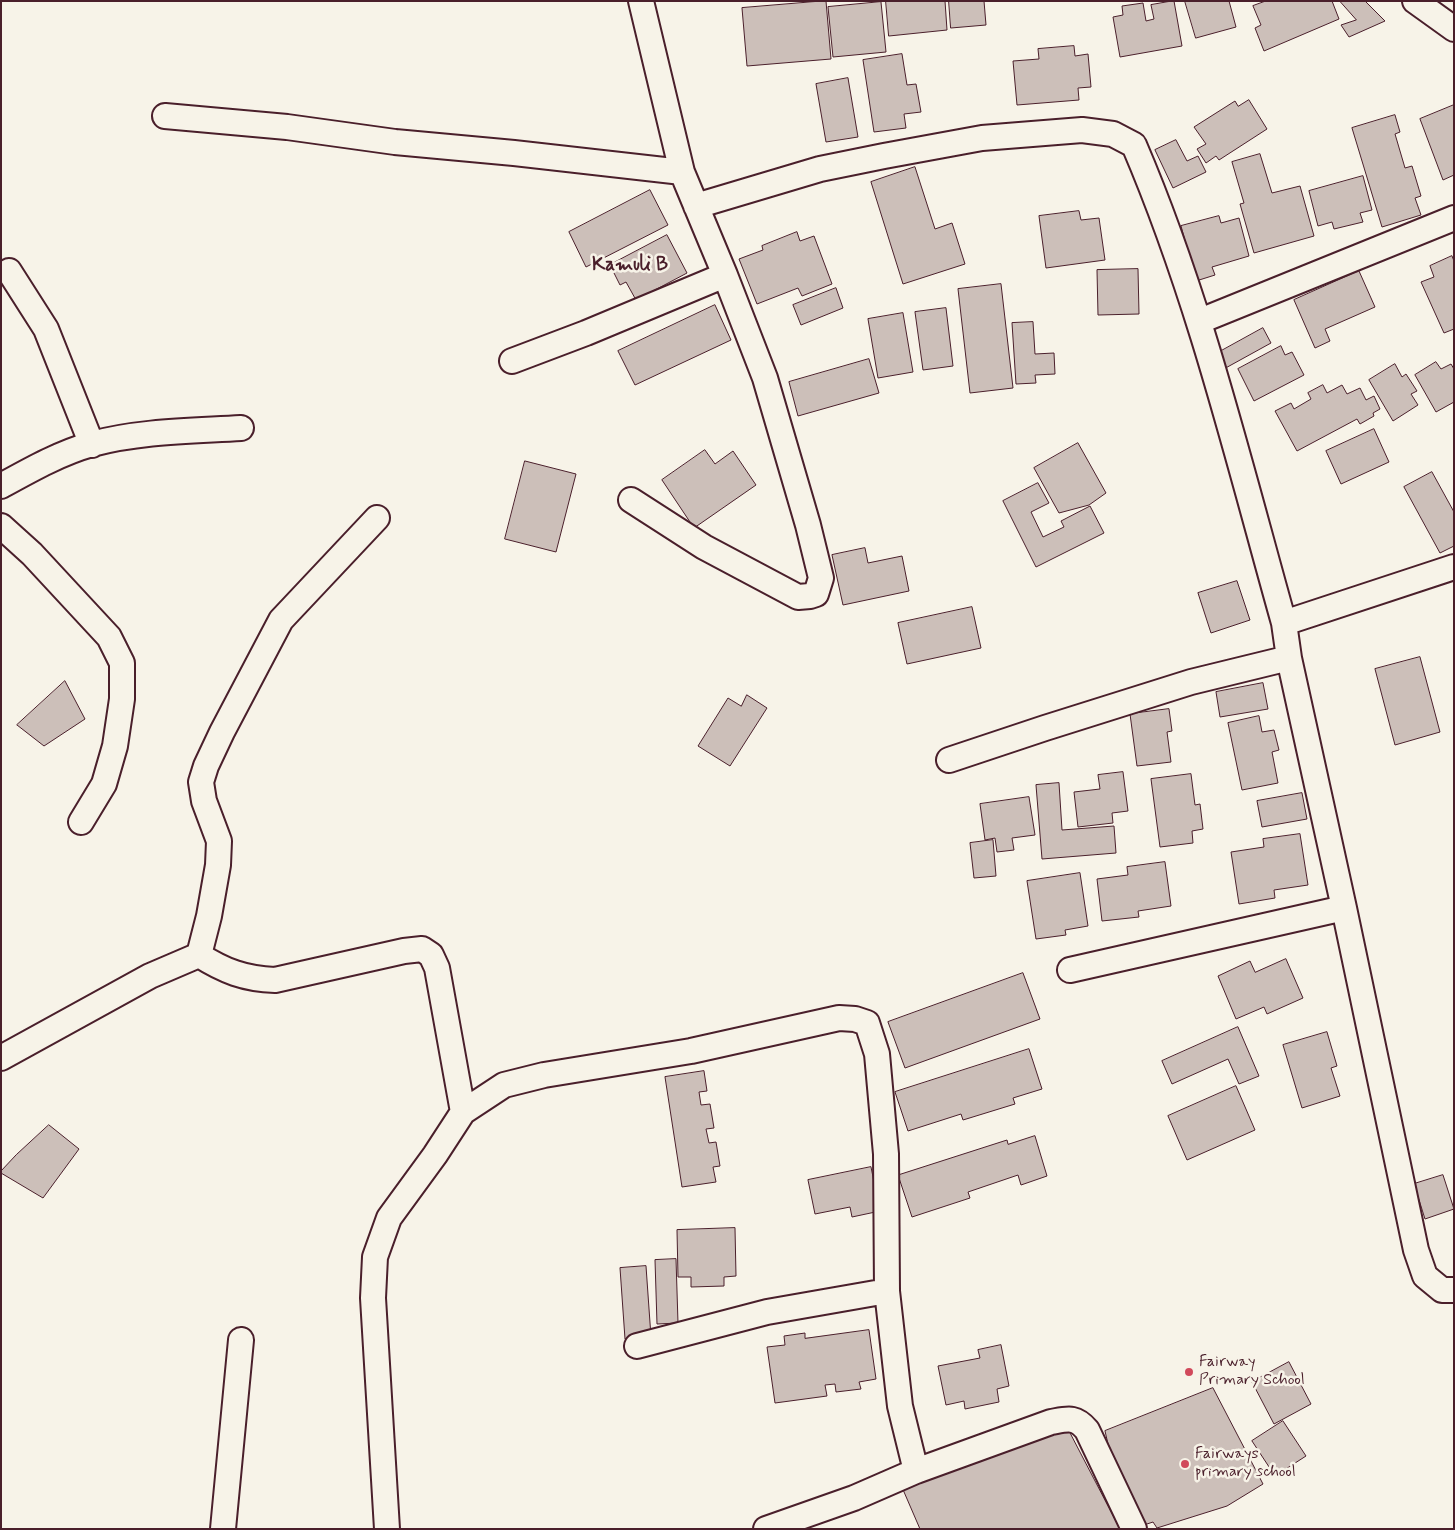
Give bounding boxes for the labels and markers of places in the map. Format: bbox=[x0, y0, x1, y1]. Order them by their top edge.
place label: Fairway Primary School bbox=[1199, 1353, 1305, 1391]
marker: Fairway Primary School bbox=[1183, 1366, 1195, 1378]
place label: Fairways primary school bbox=[1195, 1445, 1296, 1483]
marker: Fairways primary school bbox=[1179, 1458, 1191, 1470]

